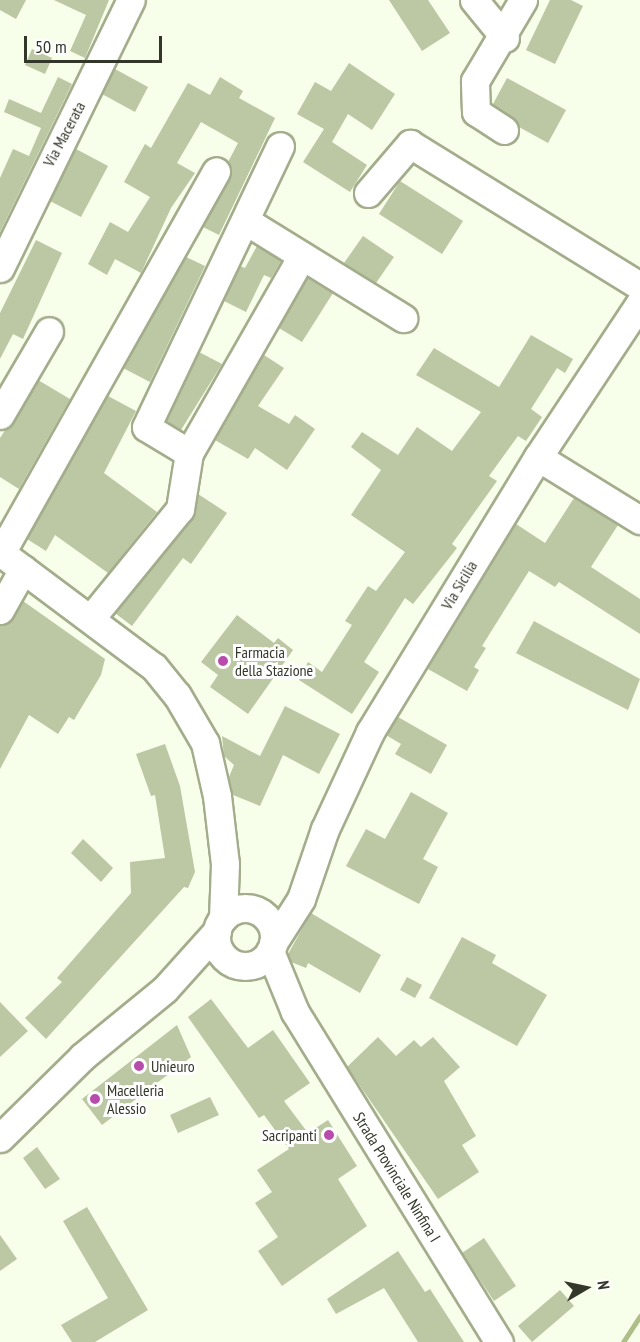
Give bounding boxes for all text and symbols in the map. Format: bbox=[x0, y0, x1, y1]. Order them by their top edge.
scale bar bbox=[27, 24, 165, 62]
text: 50 m bbox=[35, 35, 67, 58]
street label: Via Macerata bbox=[39, 98, 89, 170]
street label: Via Sicilia bbox=[437, 557, 481, 613]
place label: Farmacia della Stazione bbox=[235, 642, 313, 680]
marker: Farmacia della Stazione bbox=[216, 654, 230, 668]
place label: Unieuro bbox=[151, 1056, 195, 1076]
marker: Unieuro bbox=[132, 1059, 146, 1073]
place label: Macelleria Alessio bbox=[107, 1080, 164, 1118]
marker: Macelleria Alessio bbox=[88, 1092, 102, 1106]
street label: Strada Provinciale Ninfina I bbox=[349, 1109, 445, 1245]
place label: Sacripanti bbox=[262, 1125, 317, 1145]
marker: Sacripanti bbox=[322, 1128, 336, 1142]
north arrow bbox=[556, 1258, 616, 1318]
text: N bbox=[593, 1279, 614, 1291]

